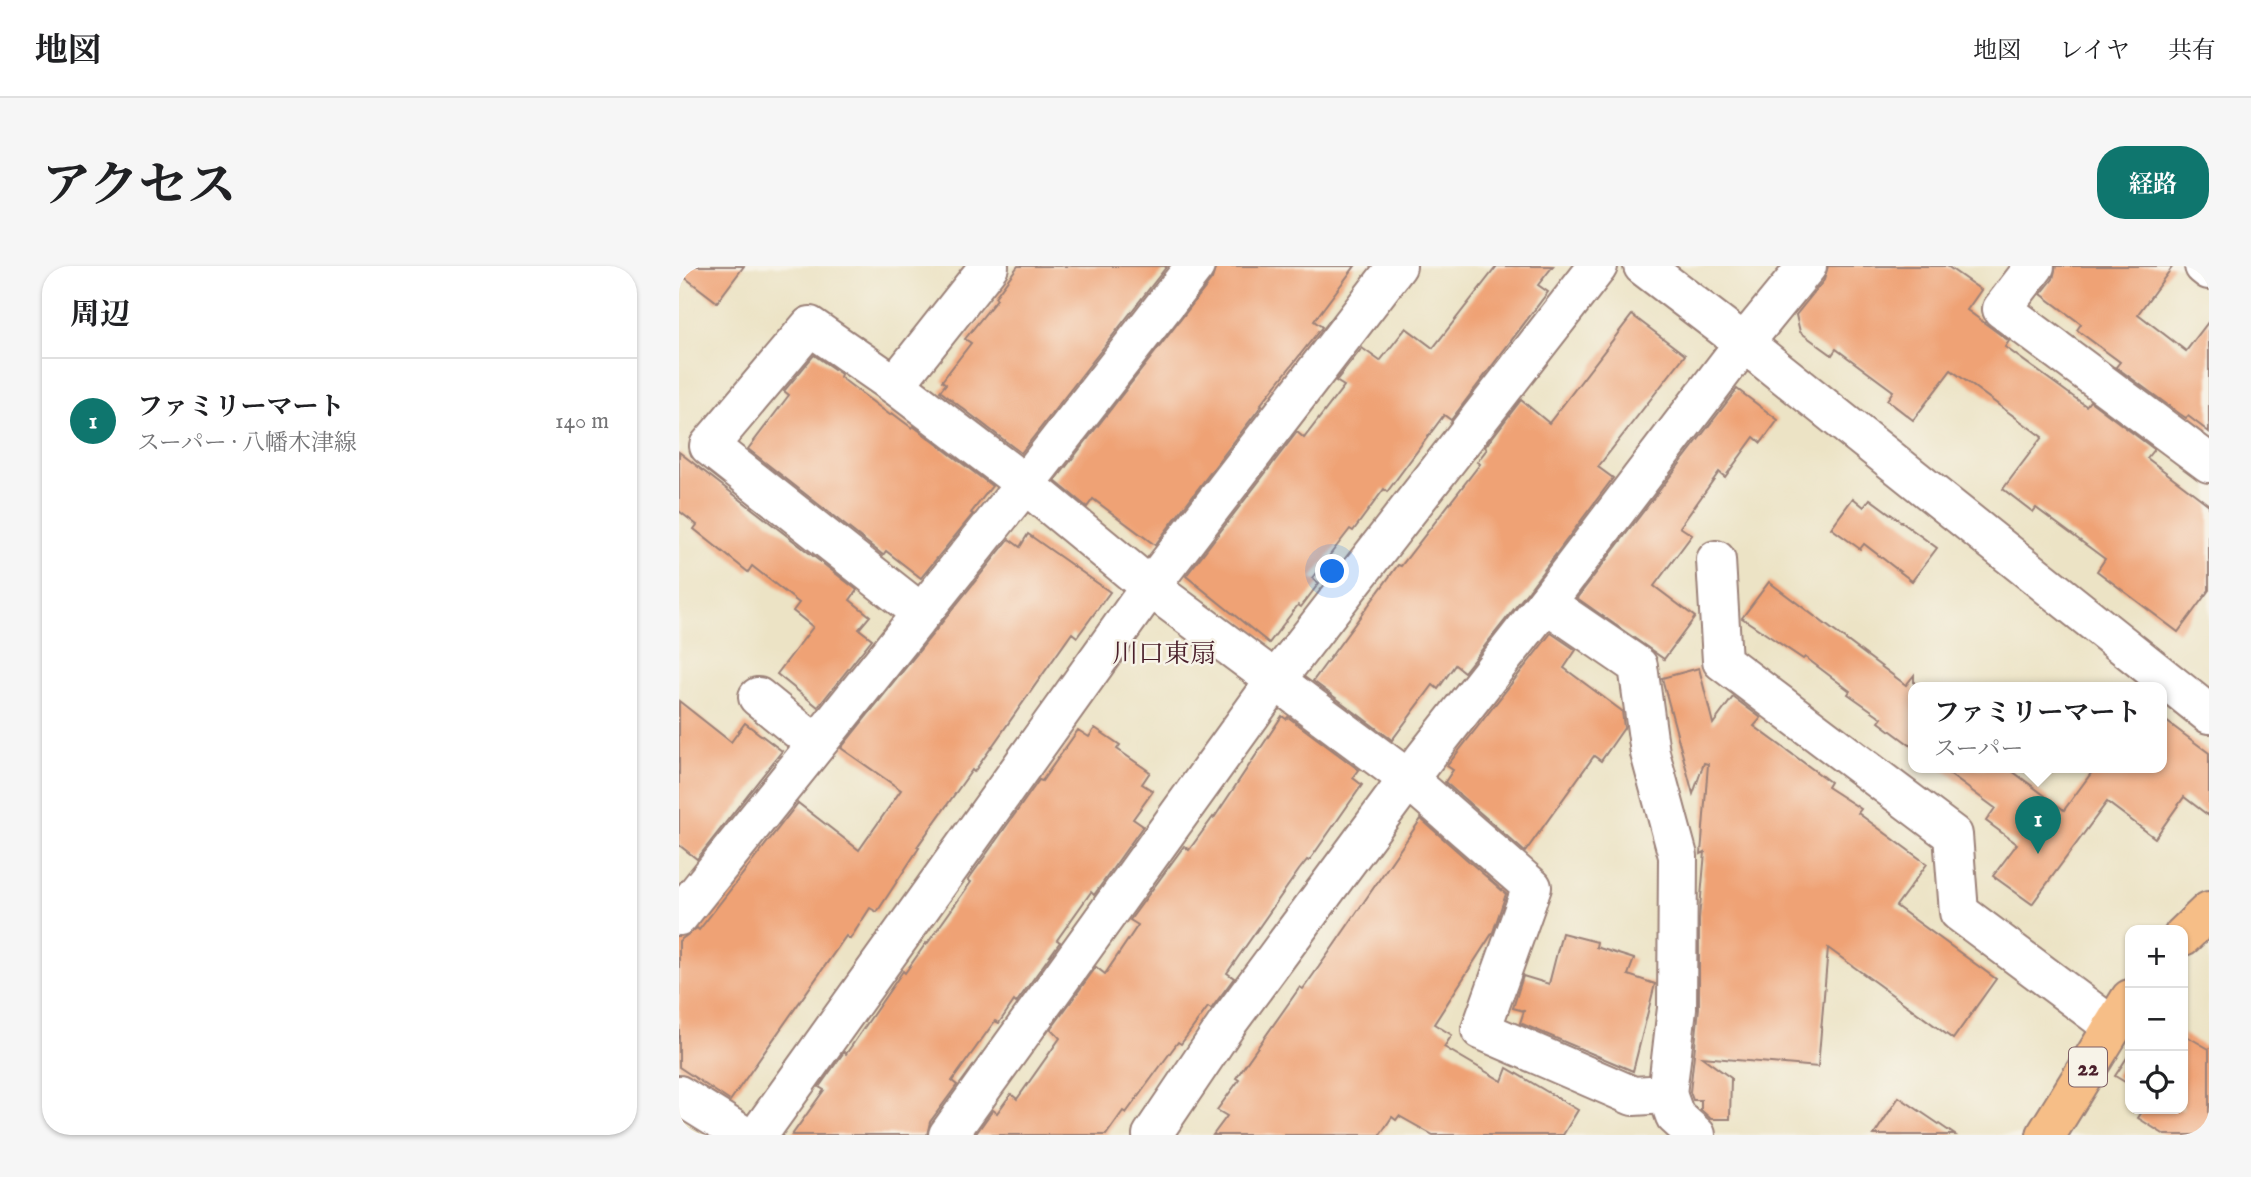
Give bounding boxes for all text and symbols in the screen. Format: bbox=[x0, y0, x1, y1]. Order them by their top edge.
text: 地図 bbox=[35, 31, 101, 73]
text: 地図 bbox=[1973, 36, 2021, 67]
text: レイヤ bbox=[2059, 36, 2130, 67]
text: 共有 bbox=[2168, 36, 2216, 67]
button: 経路 bbox=[2097, 146, 2209, 219]
text: アクセス bbox=[42, 157, 237, 219]
text: 周辺 bbox=[70, 297, 130, 335]
text: ファミリーマート bbox=[137, 391, 344, 424]
text: 1 bbox=[89, 407, 97, 436]
text: 140 m bbox=[555, 407, 609, 436]
text: スーパー · 八幡木津線 bbox=[137, 429, 357, 458]
your location bbox=[1315, 554, 1349, 588]
district label: 川口東扇 bbox=[1112, 638, 1216, 671]
popup bbox=[1908, 682, 2167, 773]
text: ファミリーマート bbox=[1934, 697, 2141, 730]
text: スーパー bbox=[1934, 735, 2023, 764]
pin: 1 bbox=[2015, 796, 2061, 854]
map controls bbox=[2125, 925, 2188, 1114]
button: + bbox=[2125, 925, 2188, 988]
button: − bbox=[2125, 988, 2188, 1051]
road number: 22 bbox=[2069, 1048, 2107, 1086]
button: locate bbox=[2125, 1051, 2188, 1114]

